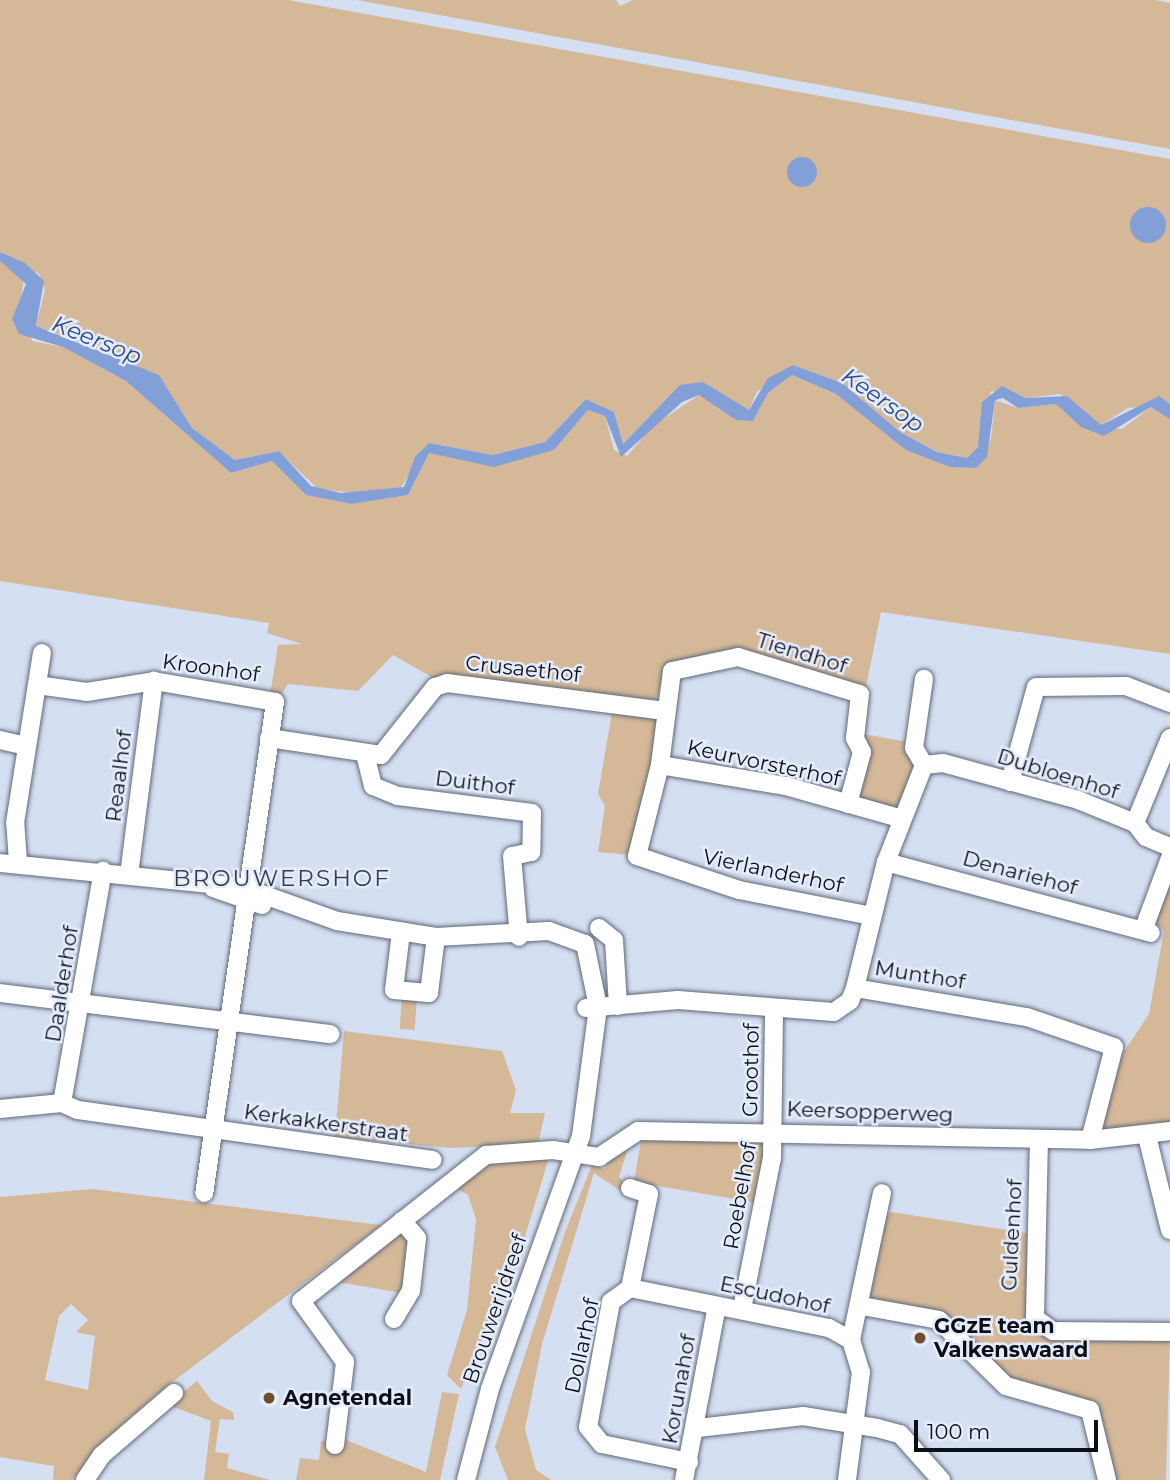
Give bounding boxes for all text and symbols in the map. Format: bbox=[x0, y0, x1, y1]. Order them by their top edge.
water label: Keersop bbox=[48, 310, 146, 370]
water label: Keersop bbox=[837, 362, 929, 438]
street label: Tiendhof bbox=[754, 627, 850, 679]
street label: Kroonhof bbox=[161, 649, 261, 687]
street label: Crusaethof bbox=[464, 650, 582, 688]
street label: Reaalhof bbox=[101, 729, 137, 823]
street label: Keurvorsterhof bbox=[685, 734, 843, 792]
street label: Dubloenhof bbox=[994, 744, 1122, 804]
street label: Duithof bbox=[434, 766, 516, 800]
street label: Vierlanderhof bbox=[701, 844, 845, 898]
street label: Denariehof bbox=[960, 846, 1080, 900]
district label: BROUWERSHOF bbox=[175, 864, 389, 892]
street label: Daalderhof bbox=[40, 924, 84, 1044]
street label: Munthof bbox=[873, 955, 967, 995]
street label: Groothof bbox=[738, 1023, 764, 1117]
street label: Keersopperweg bbox=[786, 1096, 954, 1128]
street label: Kerkakkerstraat bbox=[242, 1099, 410, 1147]
street label: Roebelhof bbox=[718, 1141, 762, 1251]
street label: Guldenhof bbox=[996, 1179, 1028, 1291]
street label: Brouwerijdreef bbox=[458, 1231, 532, 1387]
street label: Escudohof bbox=[718, 1271, 832, 1319]
street label: Dollarhof bbox=[560, 1296, 604, 1396]
place label: GGzE team Valkenswaard bbox=[934, 1313, 1088, 1363]
marker: GGzE team Valkenswaard bbox=[912, 1330, 928, 1346]
street label: Korunahof bbox=[657, 1332, 701, 1446]
place label: Agnetendal bbox=[283, 1385, 412, 1411]
marker: Agnetendal bbox=[261, 1390, 277, 1406]
scale bar bbox=[918, 1406, 1102, 1450]
text: 100 m bbox=[927, 1419, 990, 1444]

